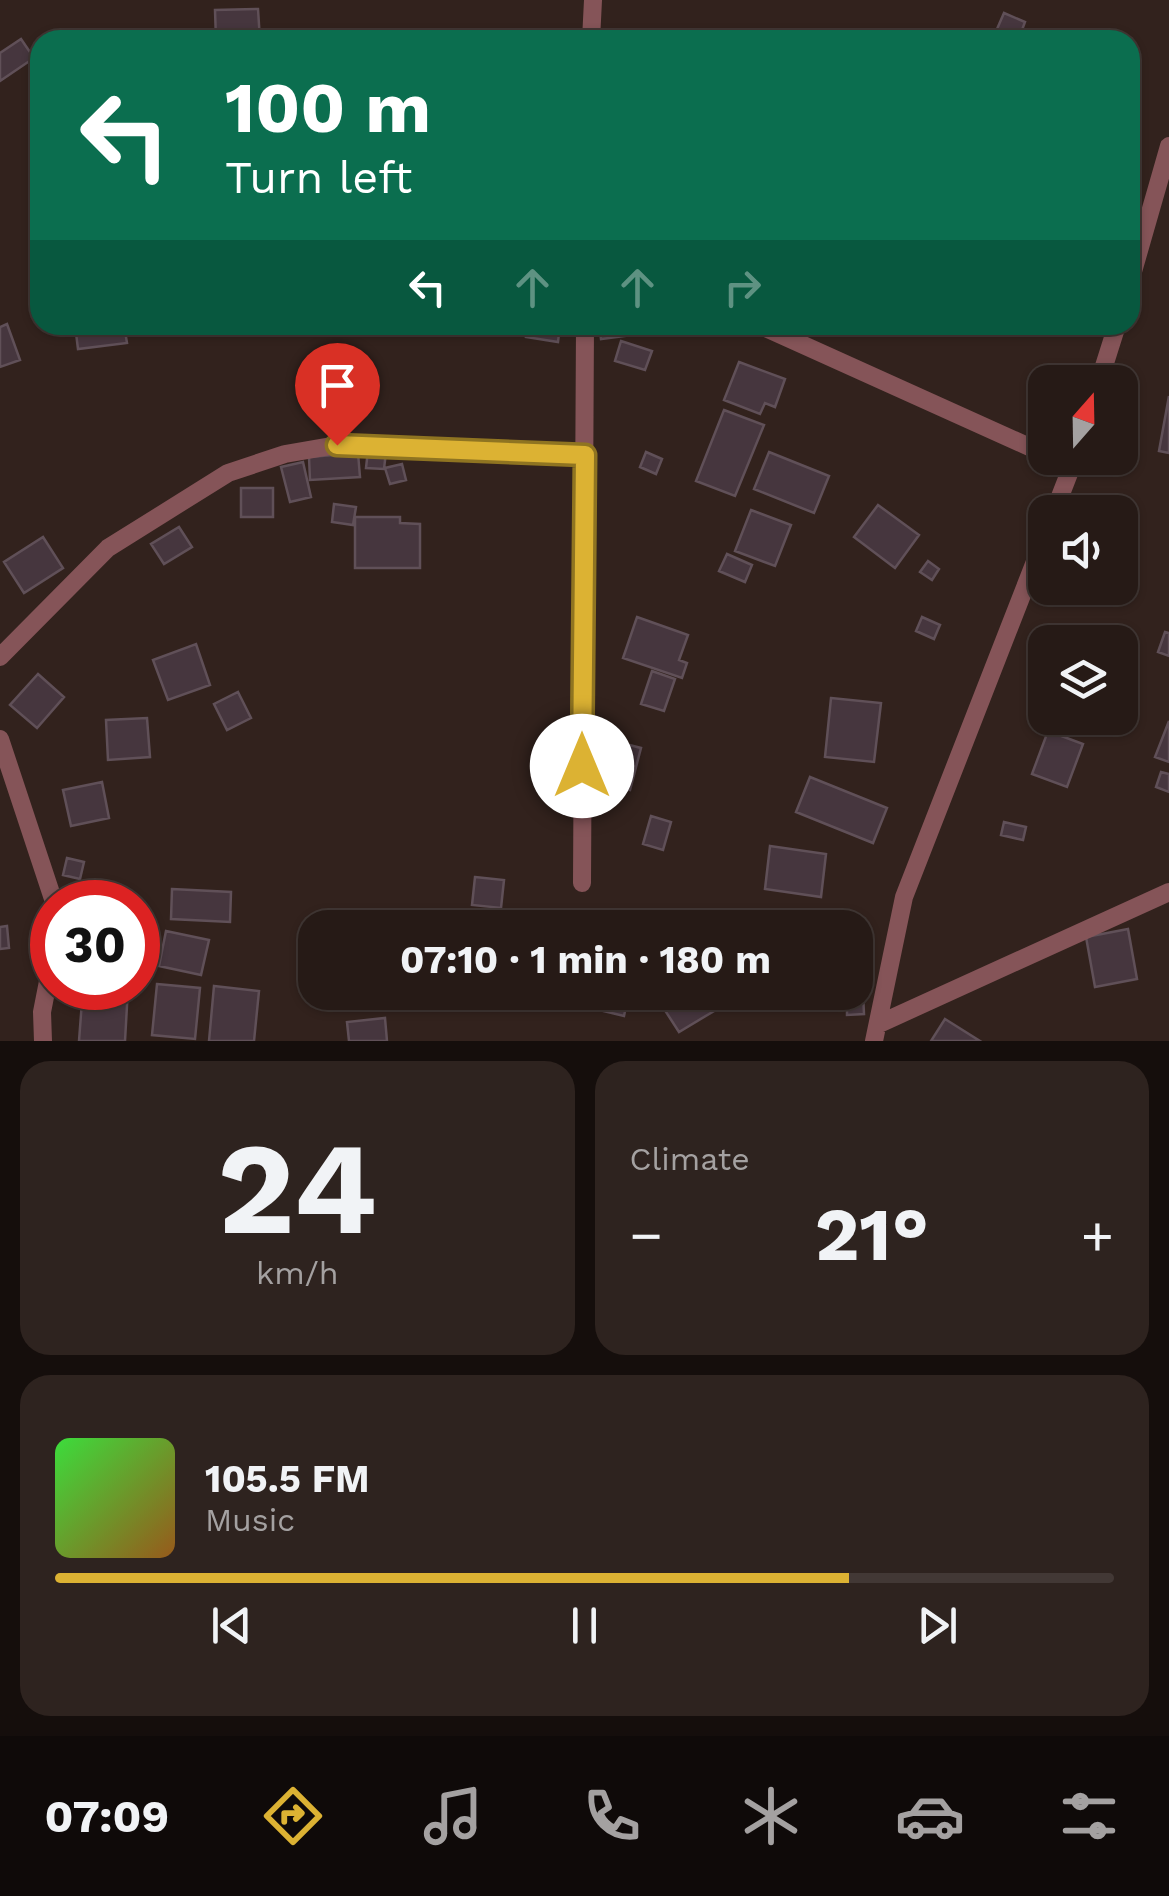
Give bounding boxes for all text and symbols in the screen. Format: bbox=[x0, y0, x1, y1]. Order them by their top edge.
text: 100 m bbox=[225, 67, 431, 149]
icon: left bbox=[60, 70, 190, 200]
text: Turn left bbox=[225, 151, 412, 204]
icon: left bbox=[400, 260, 455, 315]
icon: ahead bbox=[505, 260, 560, 315]
icon: ahead bbox=[610, 260, 665, 315]
icon: right bbox=[715, 260, 770, 315]
pin bbox=[295, 343, 380, 446]
icon: arrive bbox=[310, 358, 365, 413]
north arrow bbox=[1028, 365, 1138, 475]
map controls bbox=[1028, 365, 1138, 735]
button: sound bbox=[1028, 495, 1138, 605]
button: layers bbox=[1028, 625, 1138, 735]
position arrow bbox=[530, 714, 634, 818]
speed limit sign: 30 bbox=[30, 880, 160, 1010]
text: 07:10 · 1 min · 180 m bbox=[400, 938, 771, 982]
text: 24 bbox=[217, 1112, 377, 1265]
text: Climate bbox=[630, 1140, 750, 1178]
text: 21° bbox=[815, 1190, 929, 1278]
text: − bbox=[630, 1203, 663, 1267]
text: + bbox=[1081, 1203, 1114, 1267]
text: km/h bbox=[256, 1254, 338, 1292]
text: 105.5 FM bbox=[205, 1457, 370, 1501]
text: Music bbox=[205, 1501, 295, 1539]
icon: previous bbox=[204, 1598, 259, 1653]
icon: pause bbox=[557, 1598, 612, 1653]
icon: next bbox=[910, 1598, 965, 1653]
icon: directions bbox=[258, 1781, 328, 1851]
icon: music bbox=[418, 1781, 488, 1851]
icon: phone bbox=[577, 1781, 647, 1851]
icon: climate bbox=[736, 1781, 806, 1851]
icon: car bbox=[895, 1781, 965, 1851]
icon: filters bbox=[1054, 1781, 1124, 1851]
text: 07:09 bbox=[45, 1790, 169, 1843]

